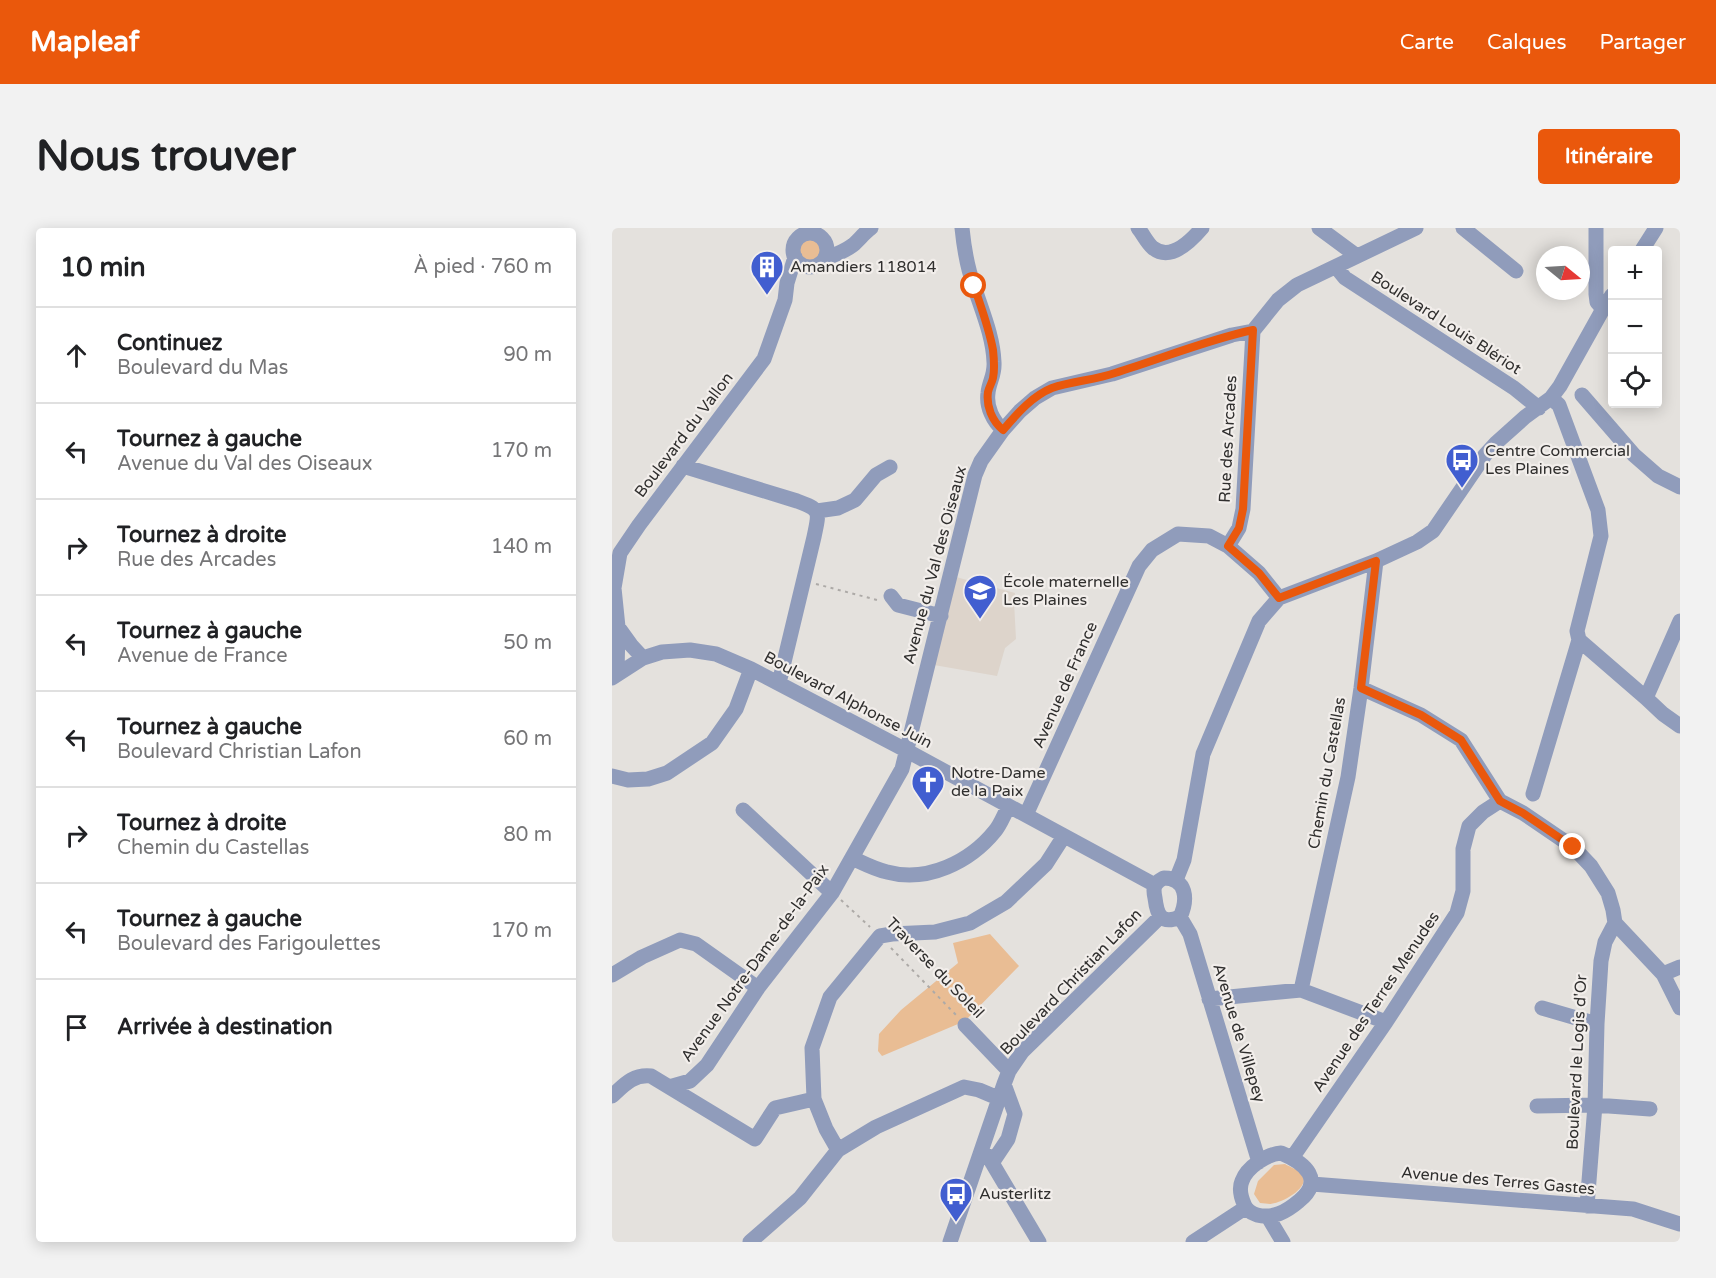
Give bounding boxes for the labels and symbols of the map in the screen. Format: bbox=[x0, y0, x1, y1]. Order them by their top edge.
north arrow bbox=[1536, 246, 1590, 300]
building icon: Amandiers 118014 bbox=[749, 249, 785, 296]
place label: Amandiers 118014 bbox=[790, 257, 937, 277]
street label: Boulevard Louis Blériot bbox=[1367, 267, 1525, 379]
route start bbox=[960, 272, 986, 298]
street label: Boulevard du Vallon bbox=[630, 368, 738, 502]
street label: Rue des Arcades bbox=[1215, 375, 1241, 503]
place label: Centre Commercial Les Plaines bbox=[1485, 441, 1630, 479]
bus stop icon: Centre Commercial Les Plaines bbox=[1444, 442, 1480, 489]
street label: Avenue du Val des Oiseaux bbox=[899, 464, 971, 666]
place label: École maternelle Les Plaines bbox=[1003, 572, 1129, 610]
school or university icon: École maternelle Les Plaines bbox=[962, 573, 998, 620]
street label: Avenue de France bbox=[1028, 619, 1102, 751]
street label: Boulevard Alphonse Juin bbox=[760, 647, 936, 753]
street label: Chemin du Castellas bbox=[1304, 695, 1350, 851]
place label: Notre-Dame de la Paix bbox=[951, 763, 1045, 801]
church icon: Notre-Dame de la Paix bbox=[910, 764, 946, 811]
route end bbox=[1559, 833, 1585, 859]
street label: Avenue Notre-Dame-de-la-Paix bbox=[676, 860, 834, 1066]
street label: Boulevard Christian Lafon bbox=[996, 905, 1146, 1059]
street label: Avenue des Terres Menudes bbox=[1308, 908, 1444, 1096]
street label: Traverse du Soleil bbox=[882, 913, 988, 1023]
street label: Avenue de Villepey bbox=[1208, 961, 1270, 1105]
street label: Boulevard le Logis d'Or bbox=[1562, 973, 1592, 1150]
street label: Avenue des Terres Gastes bbox=[1400, 1163, 1596, 1199]
bus stop icon: Austerlitz bbox=[938, 1176, 974, 1223]
place label: Austerlitz bbox=[979, 1184, 1051, 1204]

